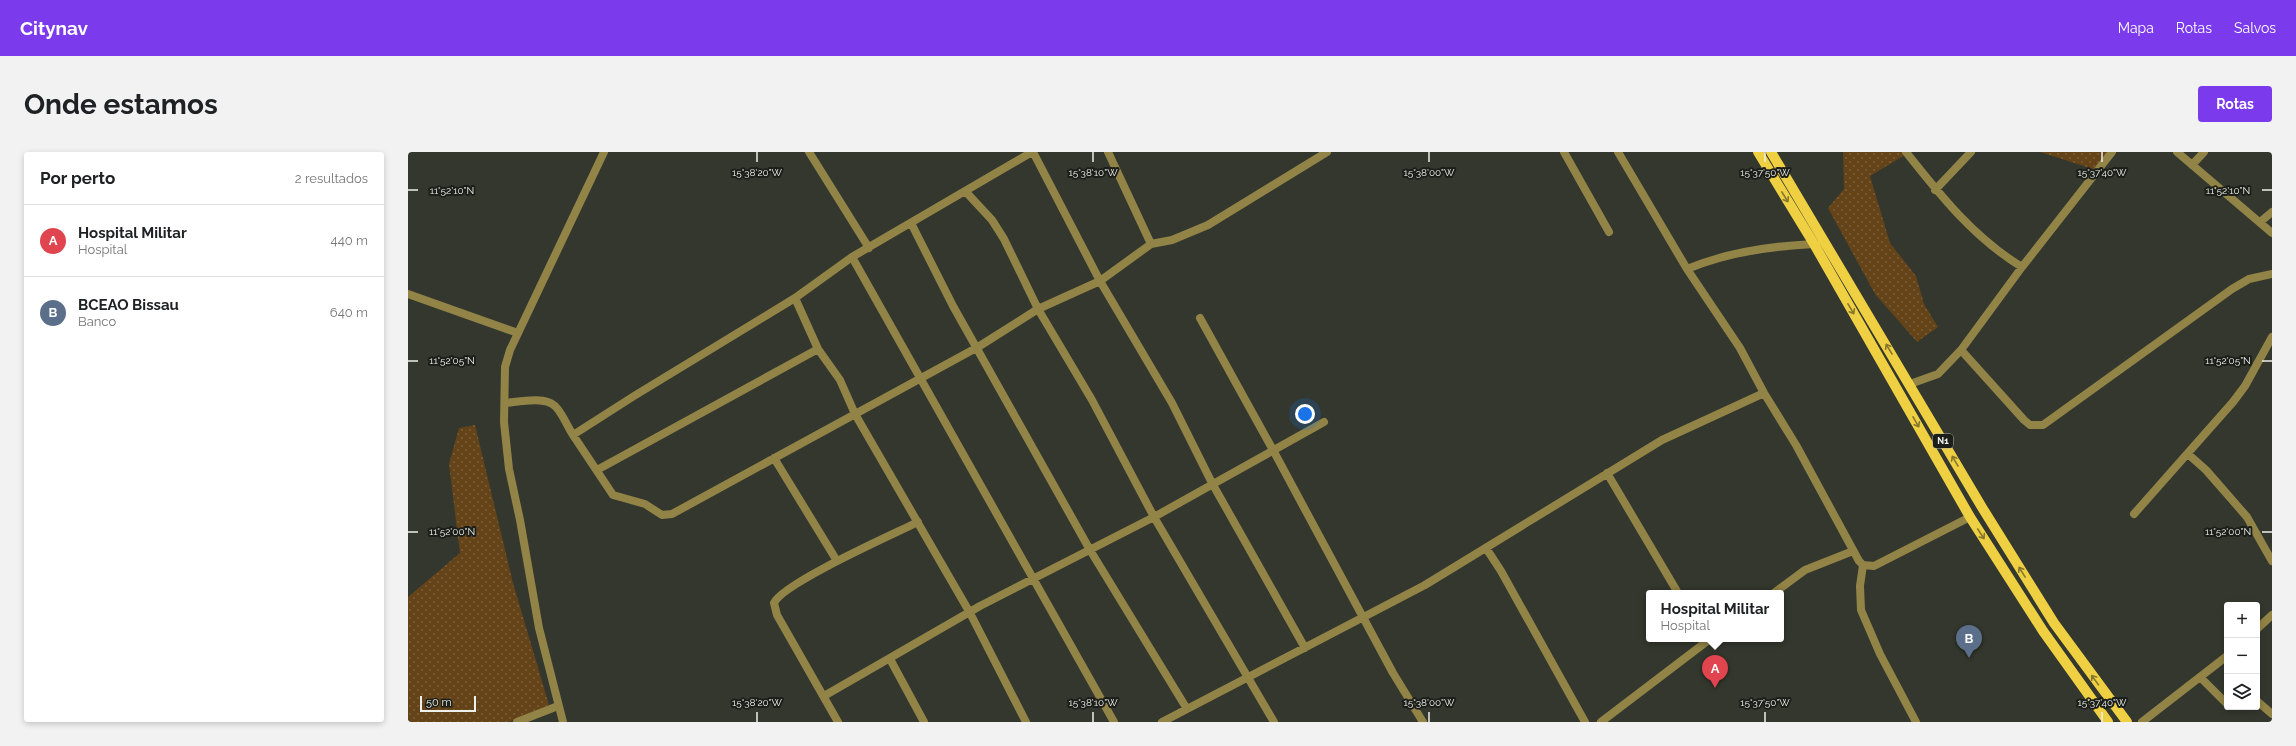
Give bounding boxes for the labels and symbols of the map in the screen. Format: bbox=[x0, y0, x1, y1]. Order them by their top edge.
text: 15°38'20"W bbox=[732, 167, 783, 178]
text: 15°38'10"W bbox=[1068, 167, 1118, 178]
text: 15°38'00"W bbox=[1404, 167, 1455, 178]
text: 15°37'50"W bbox=[1740, 167, 1790, 178]
text: 15°37'40"W bbox=[2078, 167, 2127, 178]
text: 11°52'10"N bbox=[430, 185, 474, 196]
text: 11°52'10"N bbox=[2206, 185, 2250, 196]
one-way arrow bbox=[1782, 191, 1790, 203]
one-way arrow bbox=[1848, 303, 1856, 315]
one-way arrow bbox=[1884, 343, 1892, 355]
text: 11°52'05"N bbox=[429, 355, 475, 366]
text: 11°52'05"N bbox=[2205, 355, 2251, 366]
your location bbox=[1295, 404, 1315, 424]
one-way arrow bbox=[1912, 416, 1920, 428]
road number: N1 bbox=[1933, 434, 1953, 448]
one-way arrow bbox=[1951, 456, 1959, 467]
text: 11°52'00"N bbox=[429, 526, 475, 537]
text: 11°52'00"N bbox=[2205, 526, 2251, 537]
one-way arrow bbox=[1977, 529, 1985, 540]
one-way arrow bbox=[2018, 566, 2026, 578]
pin: B bbox=[1956, 625, 1982, 658]
pin: A bbox=[1702, 655, 1728, 688]
one-way arrow bbox=[2091, 675, 2099, 686]
scale bar bbox=[420, 694, 476, 713]
text: 15°38'20"W bbox=[732, 697, 783, 708]
text: 15°38'10"W bbox=[1068, 697, 1118, 708]
text: 15°38'00"W bbox=[1404, 697, 1455, 708]
text: 15°37'50"W bbox=[1740, 697, 1790, 708]
text: 15°37'40"W bbox=[2078, 697, 2127, 708]

